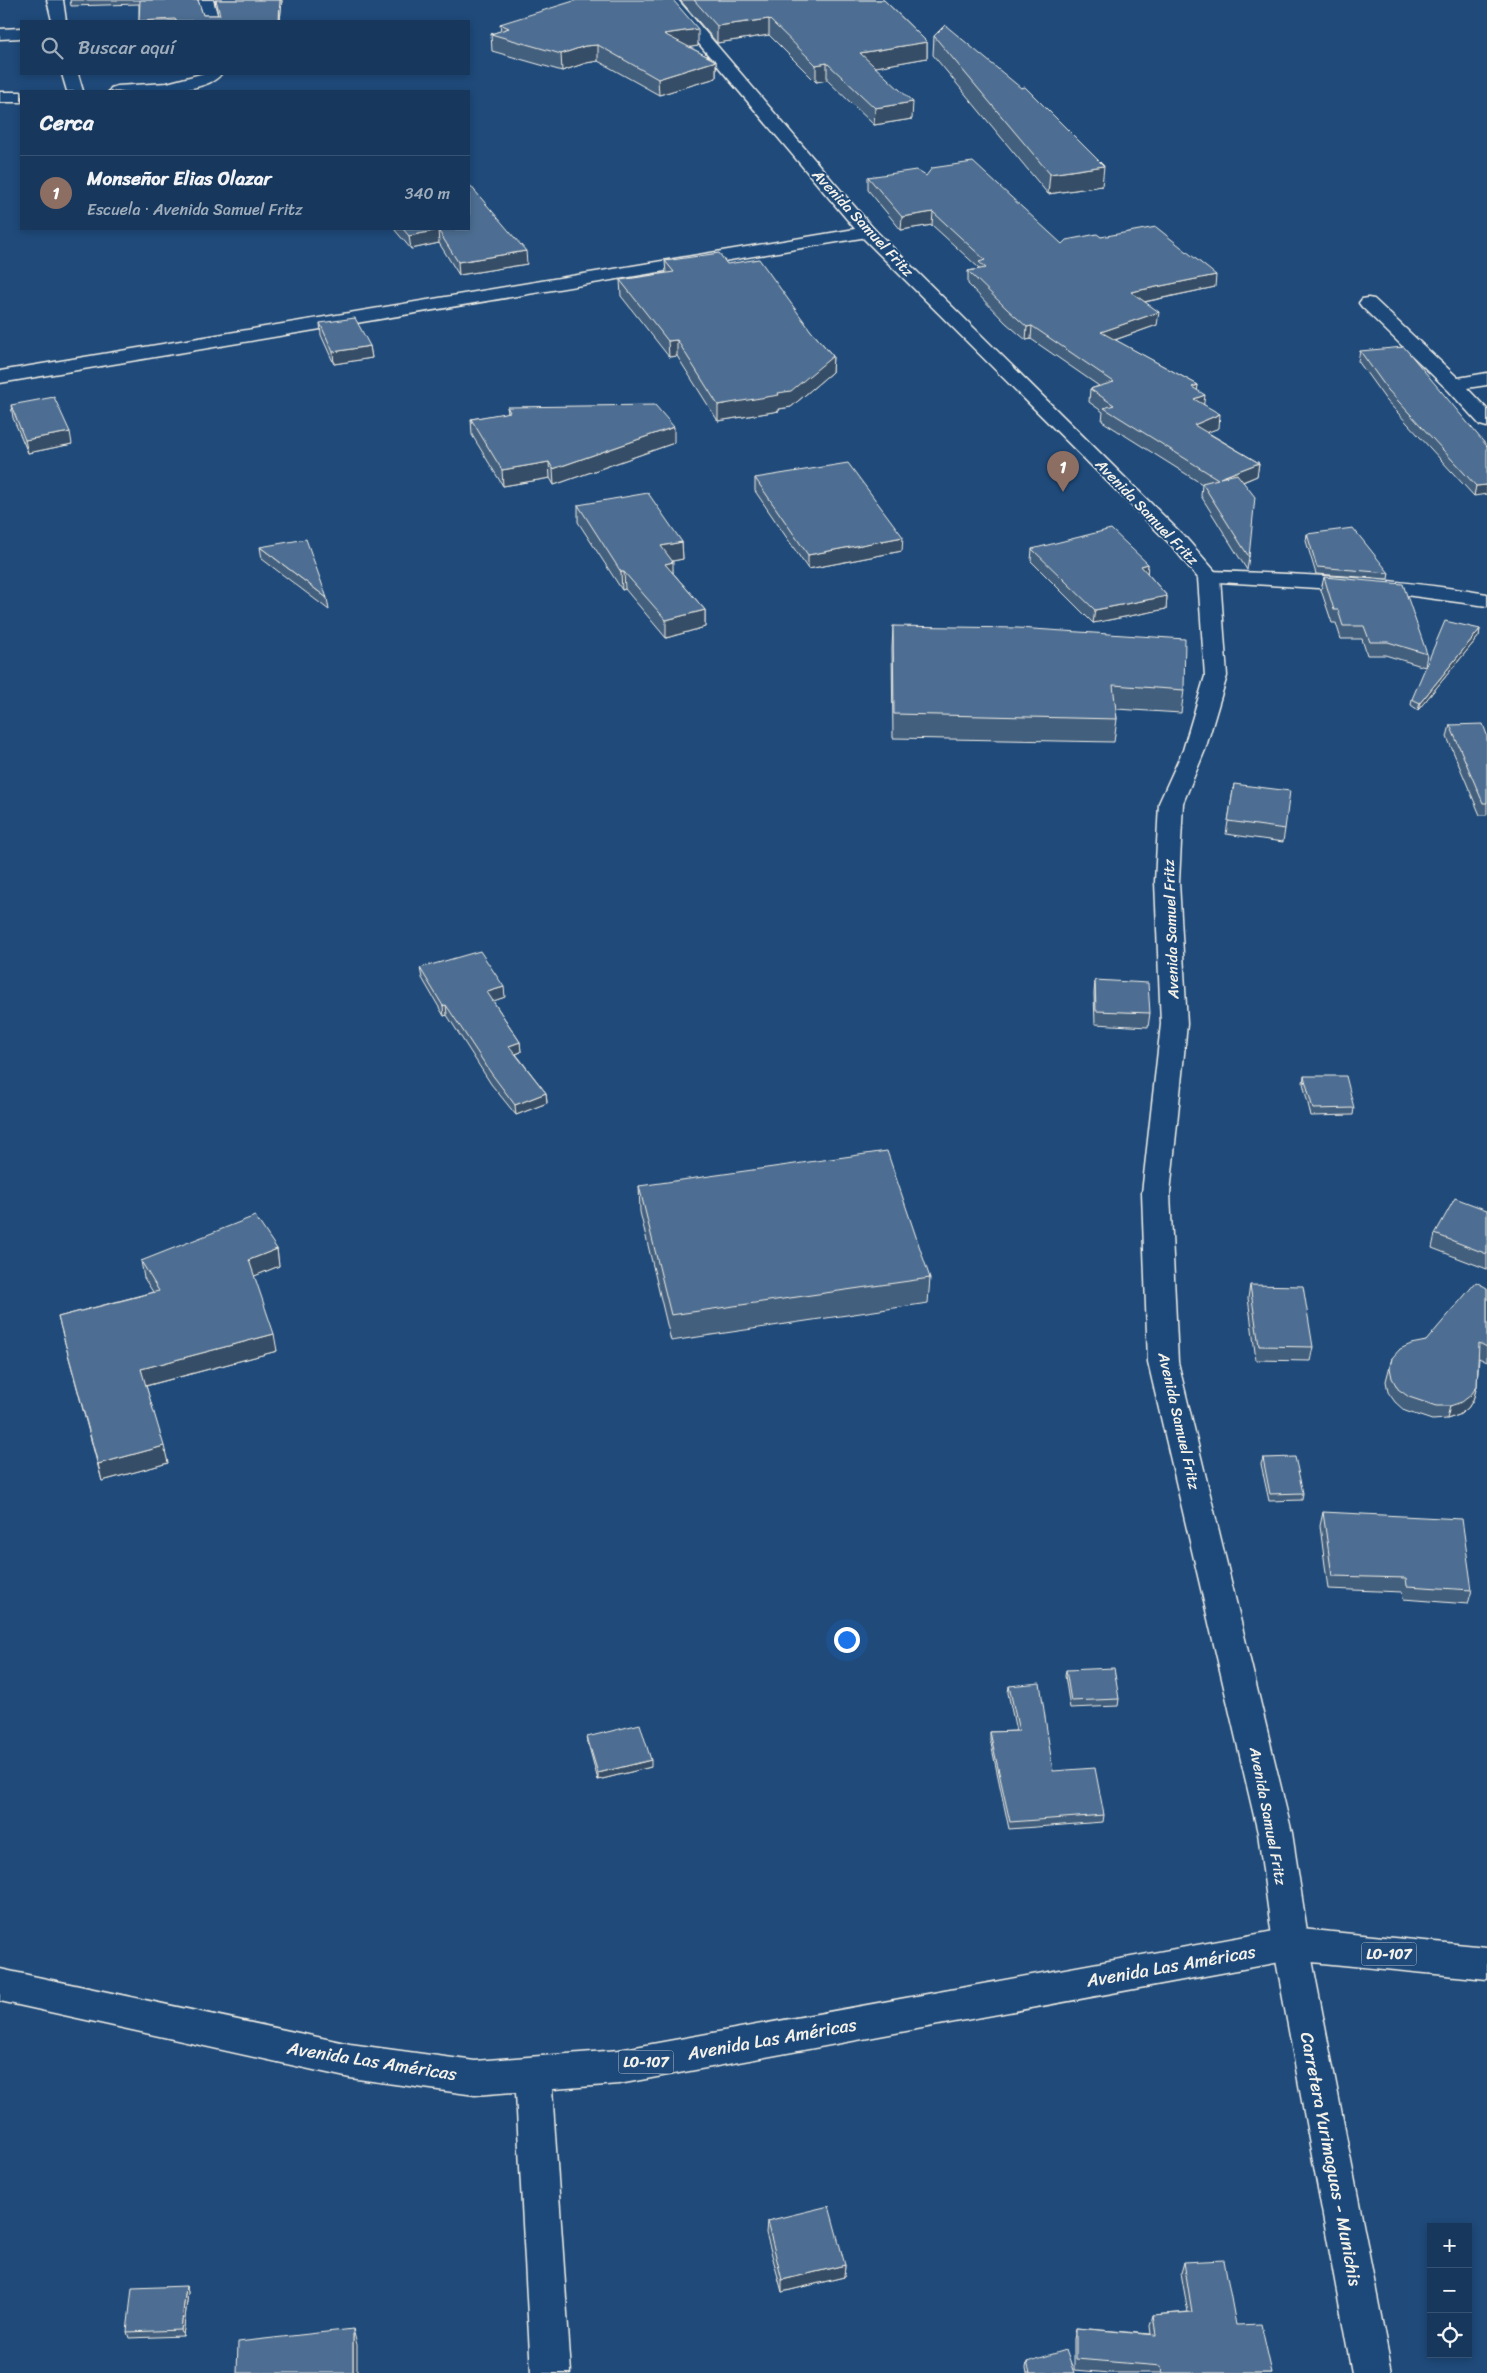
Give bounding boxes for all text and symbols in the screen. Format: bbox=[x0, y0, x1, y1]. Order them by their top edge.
search box bbox=[20, 20, 470, 75]
text: Buscar aquí bbox=[78, 31, 175, 64]
icon: search bbox=[38, 34, 66, 62]
text: Cerca bbox=[40, 104, 94, 142]
text: Monseñor Elias Olazar bbox=[87, 162, 271, 195]
street label: Avenida Samuel Fritz bbox=[805, 162, 921, 284]
text: 1 bbox=[53, 179, 59, 208]
text: 340 m bbox=[405, 179, 450, 208]
text: Escuela · Avenida Samuel Fritz bbox=[87, 195, 303, 224]
pin: 1 bbox=[1047, 451, 1079, 492]
street label: Avenida Samuel Fritz bbox=[1088, 452, 1206, 572]
street label: Avenida Samuel Fritz bbox=[1156, 858, 1186, 1000]
street label: Avenida Samuel Fritz bbox=[1150, 1349, 1208, 1493]
your location bbox=[834, 1627, 860, 1653]
street label: Avenida Samuel Fritz bbox=[1242, 1744, 1294, 1888]
street label: Avenida Las Américas bbox=[1083, 1935, 1259, 1997]
road number: LO-107 bbox=[1362, 1942, 1416, 1966]
street label: Avenida Las Américas bbox=[684, 2008, 860, 2070]
street label: Carretera Yurimaguas - Munichis bbox=[1291, 2029, 1371, 2289]
street label: Avenida Las Américas bbox=[284, 2032, 460, 2090]
road number: LO-107 bbox=[618, 2050, 674, 2074]
map controls bbox=[1427, 2223, 1472, 2358]
button: + bbox=[1427, 2223, 1472, 2268]
button: − bbox=[1427, 2268, 1472, 2313]
button: locate bbox=[1427, 2313, 1472, 2358]

